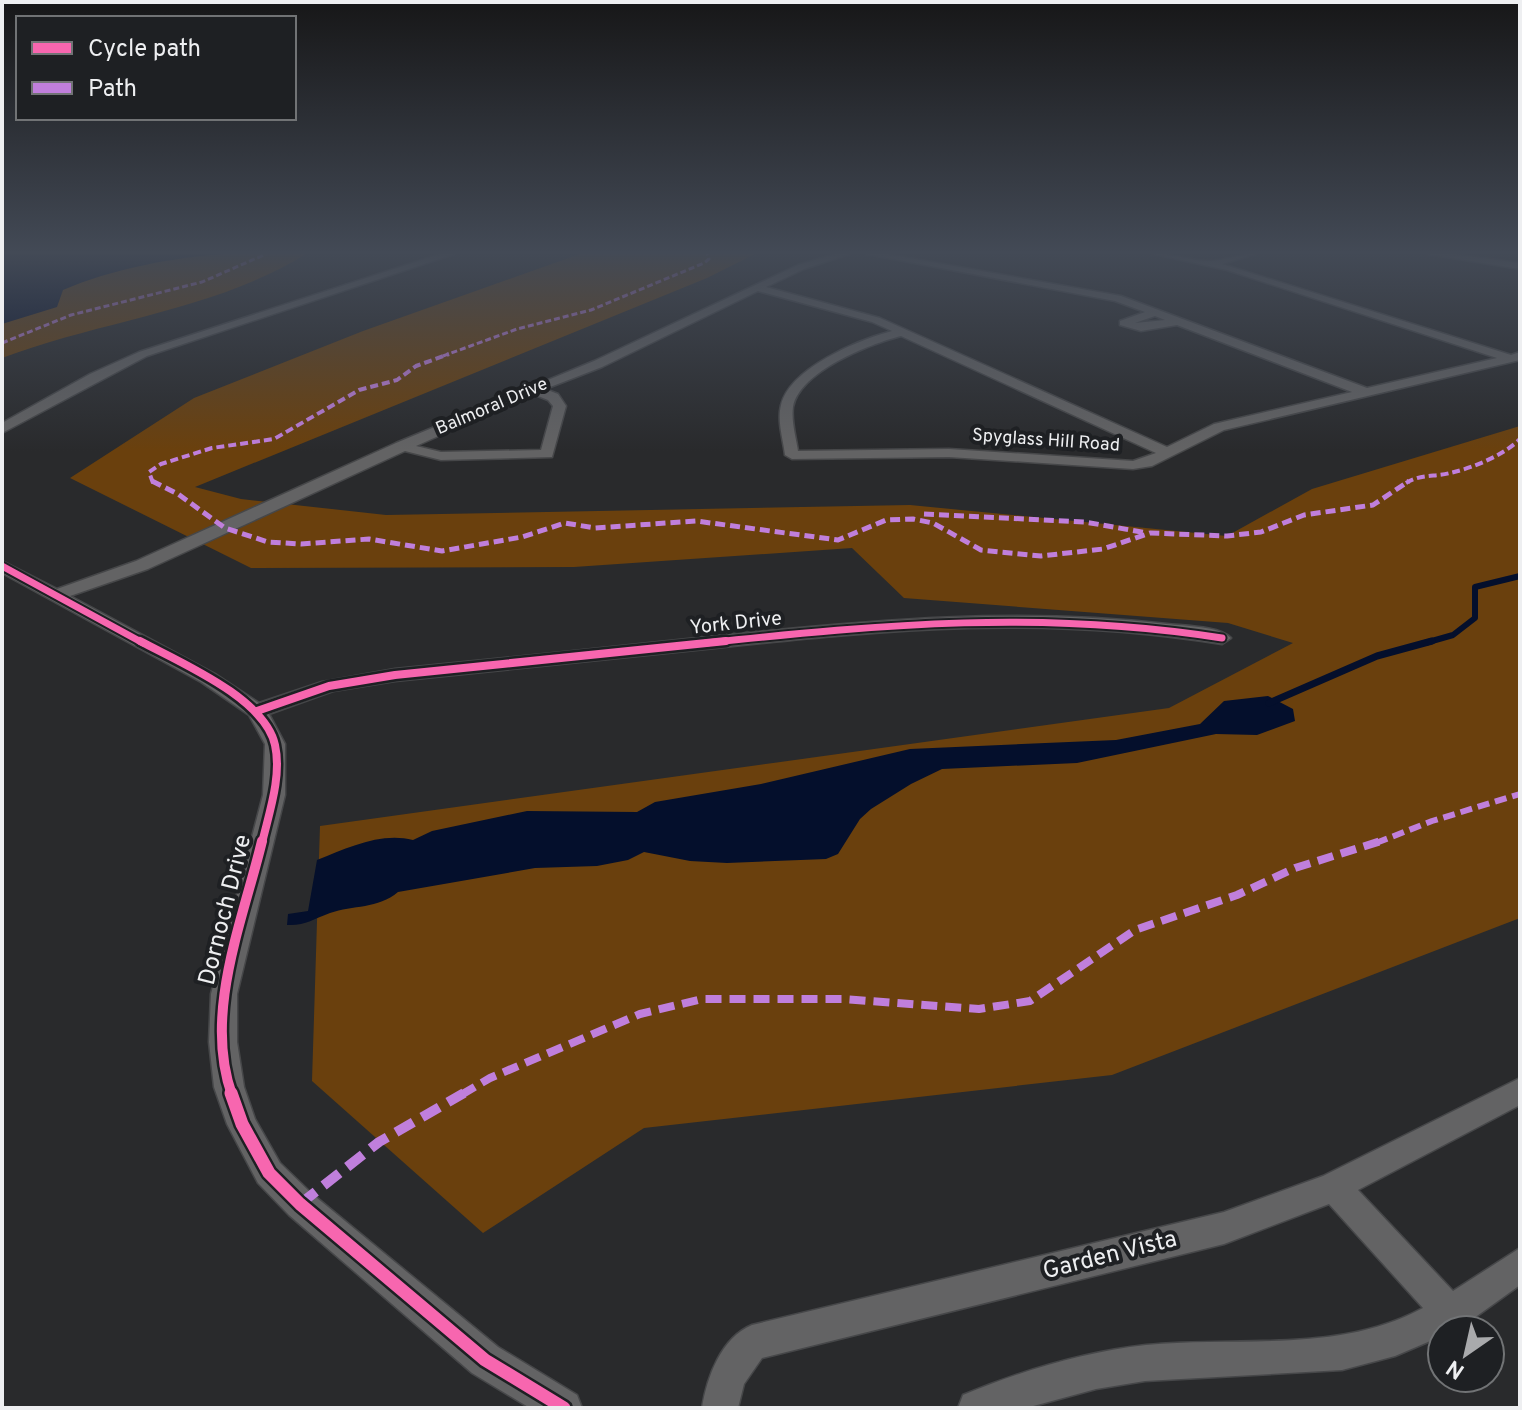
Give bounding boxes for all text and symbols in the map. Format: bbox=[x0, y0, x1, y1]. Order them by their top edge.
legend bbox=[16, 16, 296, 120]
text: Cycle path bbox=[88, 35, 201, 65]
text: Path bbox=[88, 75, 137, 105]
street label: Balmoral Drive bbox=[433, 373, 551, 441]
street label: Spyglass Hill Road bbox=[971, 424, 1121, 458]
street label: York Drive bbox=[689, 606, 783, 642]
street label: Dornoch Drive bbox=[193, 832, 259, 988]
street label: Garden Vista bbox=[1040, 1225, 1180, 1287]
north arrow bbox=[1426, 1314, 1506, 1394]
text: N bbox=[1442, 1353, 1470, 1384]

